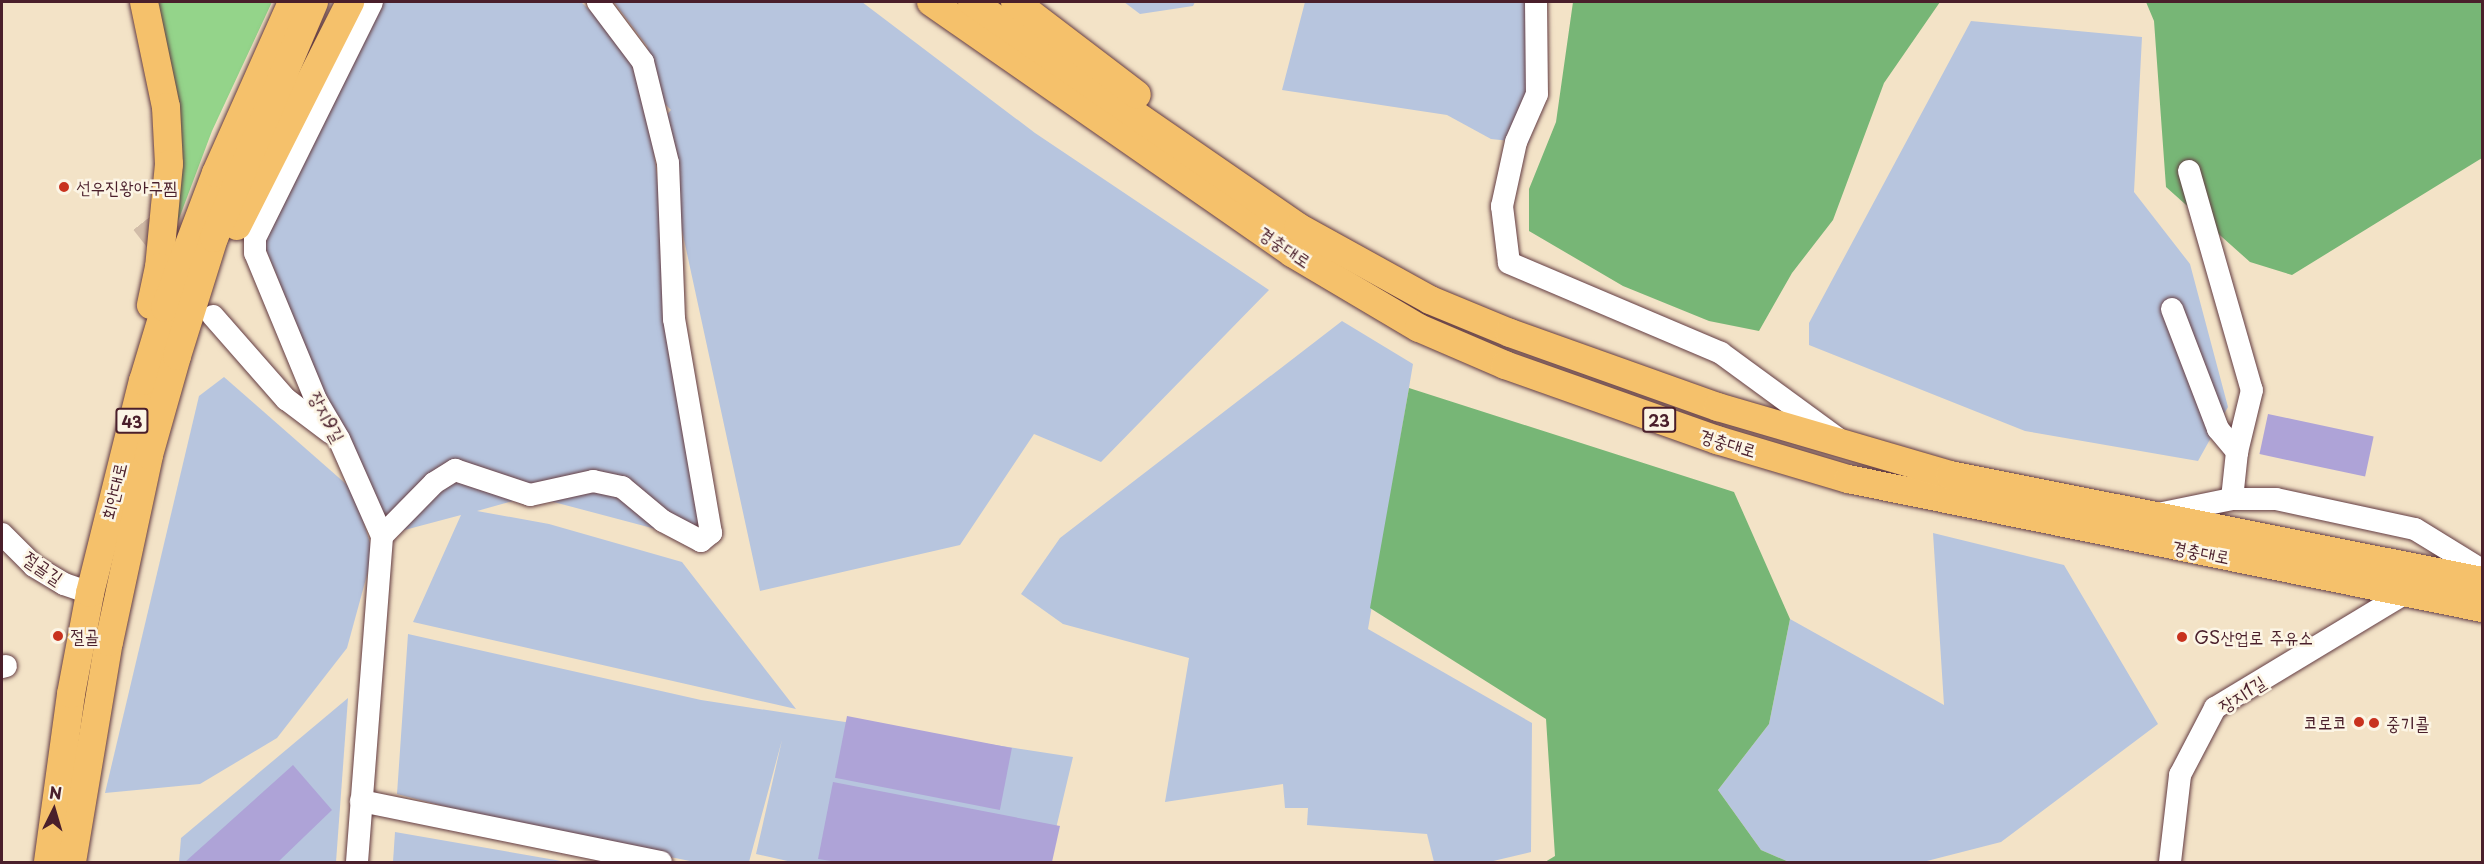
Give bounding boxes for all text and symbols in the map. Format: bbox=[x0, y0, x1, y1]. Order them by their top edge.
place label: 선우진왕아구찜 bbox=[76, 176, 177, 198]
marker: 선우진왕아구찜 bbox=[57, 180, 71, 194]
street label: 경충대로 bbox=[1255, 222, 1315, 272]
street label: 장지9길 bbox=[305, 388, 349, 446]
road number: 23 bbox=[1641, 407, 1677, 433]
road number: 43 bbox=[114, 408, 150, 434]
street label: 경충대로 bbox=[1697, 424, 1759, 462]
street label: 회안대로 bbox=[97, 460, 131, 522]
street label: 경충대로 bbox=[2171, 536, 2231, 568]
street label: 절골길 bbox=[19, 547, 67, 589]
place label: 절골 bbox=[70, 625, 99, 647]
place label: GS산업로 주유소 bbox=[2194, 626, 2313, 648]
marker: 절골 bbox=[51, 629, 65, 643]
marker: GS산업로 주유소 bbox=[2175, 630, 2189, 644]
street label: 장지1길 bbox=[2215, 671, 2269, 717]
place label: 코로코 bbox=[2304, 711, 2347, 733]
place label: 중기콜 bbox=[2386, 712, 2429, 734]
marker: 코로코 bbox=[2352, 715, 2366, 729]
marker: 중기콜 bbox=[2367, 716, 2381, 730]
north arrow bbox=[24, 780, 84, 840]
text: N bbox=[48, 780, 63, 805]

